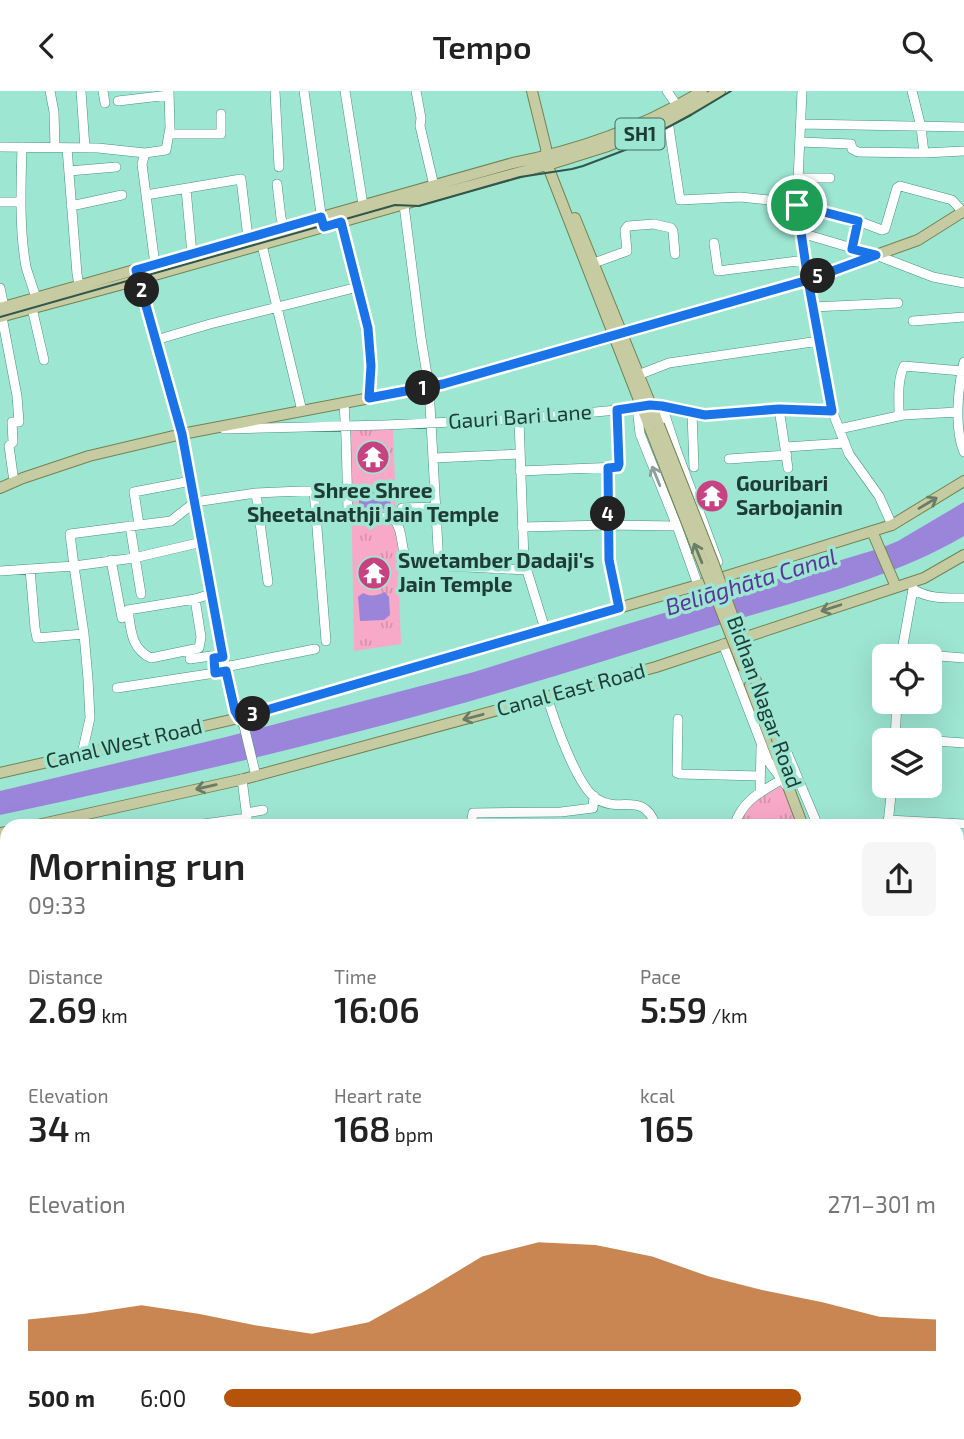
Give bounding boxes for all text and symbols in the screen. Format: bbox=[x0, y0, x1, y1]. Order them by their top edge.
icon: back bbox=[28, 27, 66, 65]
text: Tempo bbox=[433, 27, 531, 65]
icon: search bbox=[898, 27, 936, 65]
road number: SH1 bbox=[616, 119, 664, 149]
pin bbox=[767, 175, 827, 235]
icon: arrive bbox=[778, 186, 816, 224]
pin: 5 bbox=[800, 259, 836, 293]
text: 5 bbox=[812, 264, 823, 287]
pin: 2 bbox=[124, 273, 160, 307]
text: 2 bbox=[136, 278, 147, 301]
pin: 1 bbox=[406, 371, 440, 405]
text: 1 bbox=[418, 376, 427, 399]
street label: Gauri Bari Lane bbox=[447, 398, 592, 433]
temple icon: Shree Shree Sheetalnathji Jain Temple bbox=[354, 438, 392, 476]
one-way arrow bbox=[649, 465, 662, 487]
place label: Gouribari Sarbojanin bbox=[736, 470, 843, 519]
place label: Shree Shree Sheetalnathji Jain Temple bbox=[247, 477, 499, 526]
temple icon: Gouribari Sarbojanin bbox=[693, 477, 731, 515]
one-way arrow bbox=[918, 496, 938, 510]
pin: 4 bbox=[590, 497, 626, 531]
text: 4 bbox=[601, 502, 614, 525]
water label: Beliāghāta Canal bbox=[661, 542, 840, 620]
one-way arrow bbox=[691, 542, 704, 564]
place label: Swetamber Dadaji's Jain Temple bbox=[398, 547, 594, 596]
temple icon: Swetamber Dadaji's Jain Temple bbox=[355, 554, 393, 592]
one-way arrow bbox=[820, 602, 842, 615]
street label: Bidhan Nagar Road bbox=[723, 612, 808, 791]
map controls bbox=[872, 644, 942, 798]
button: locate bbox=[872, 644, 942, 714]
street label: Canal East Road bbox=[494, 657, 648, 720]
pin: 3 bbox=[236, 697, 270, 731]
text: 3 bbox=[247, 702, 258, 725]
one-way arrow bbox=[462, 711, 484, 724]
street label: Canal West Road bbox=[43, 712, 204, 773]
button: layers bbox=[872, 728, 942, 798]
one-way arrow bbox=[195, 780, 218, 794]
text: Morning run bbox=[28, 842, 246, 888]
button: share bbox=[862, 842, 936, 916]
text: 09:33 bbox=[28, 891, 86, 919]
text: Distance bbox=[28, 965, 103, 988]
text: Time bbox=[334, 965, 377, 988]
text: Pace bbox=[640, 965, 681, 988]
text: 2.69 bbox=[28, 988, 97, 1030]
text: 16:06 bbox=[334, 988, 420, 1030]
text: 5:59 bbox=[640, 988, 707, 1030]
text: km bbox=[97, 1004, 128, 1027]
text: /km bbox=[707, 1004, 748, 1027]
text: Elevation bbox=[28, 1084, 109, 1107]
text: Heart rate bbox=[334, 1084, 422, 1107]
text: kcal bbox=[640, 1084, 675, 1107]
text: 34 bbox=[28, 1107, 70, 1149]
text: 168 bbox=[334, 1107, 391, 1149]
text: 165 bbox=[640, 1107, 694, 1149]
text: m bbox=[70, 1123, 91, 1146]
text: bpm bbox=[391, 1123, 433, 1146]
text: Elevation bbox=[28, 1190, 126, 1218]
text: 271–301 m bbox=[827, 1190, 936, 1218]
text: 500 m bbox=[28, 1384, 95, 1412]
text: 6:00 bbox=[140, 1384, 186, 1412]

